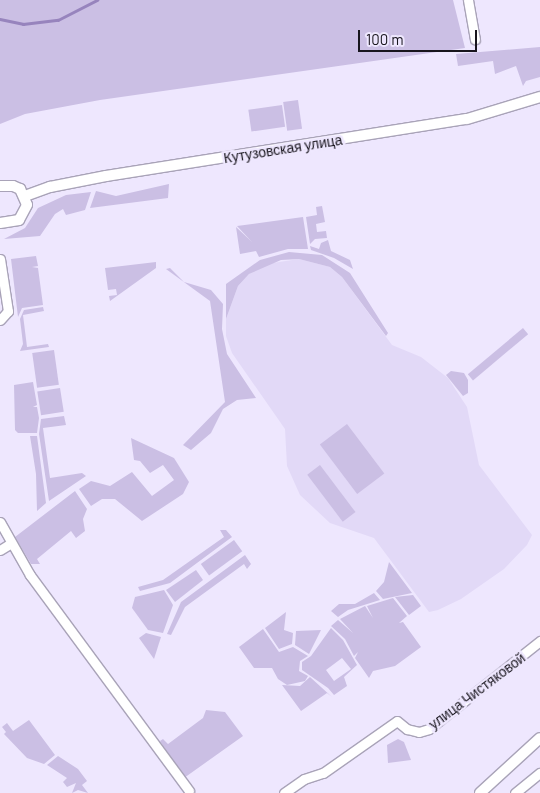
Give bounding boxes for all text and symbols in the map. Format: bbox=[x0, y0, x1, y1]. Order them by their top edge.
scale bar bbox=[360, 20, 479, 52]
text: 100 m bbox=[366, 30, 404, 48]
street label: Кутузовская улица bbox=[222, 131, 344, 167]
street label: улица Чистяковой bbox=[425, 649, 529, 733]

